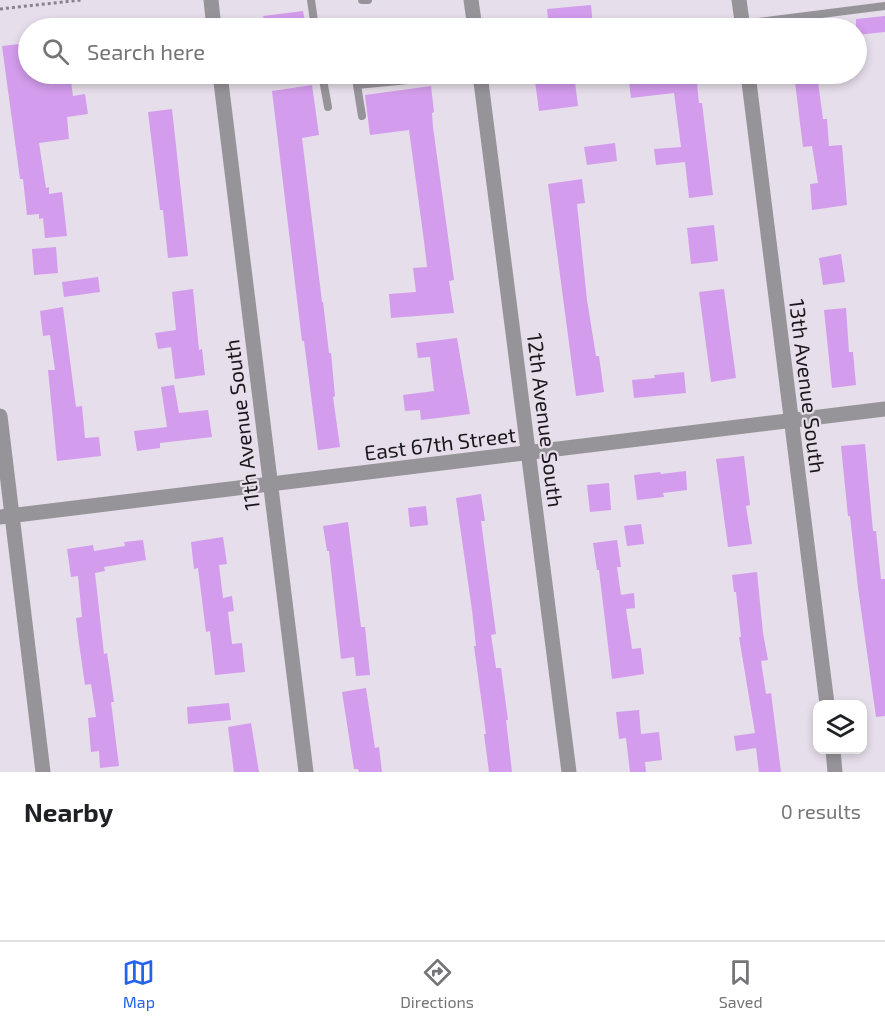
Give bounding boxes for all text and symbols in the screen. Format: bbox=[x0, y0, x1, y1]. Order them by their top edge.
search box bbox=[18, 18, 867, 84]
icon: search bbox=[39, 35, 72, 68]
text: Search here bbox=[87, 38, 205, 64]
street label: 13th Avenue South bbox=[785, 297, 831, 475]
street label: 12th Avenue South bbox=[523, 331, 569, 509]
street label: 11th Avenue South bbox=[218, 338, 264, 512]
street label: East 67th Street bbox=[363, 421, 517, 465]
map controls bbox=[813, 700, 867, 754]
button: layers bbox=[813, 700, 867, 754]
text: Nearby bbox=[24, 796, 113, 827]
text: 0 results bbox=[781, 799, 861, 823]
tab: Map bbox=[122, 956, 155, 1011]
tab: Directions bbox=[400, 956, 474, 1011]
tab: Saved bbox=[719, 956, 763, 1011]

